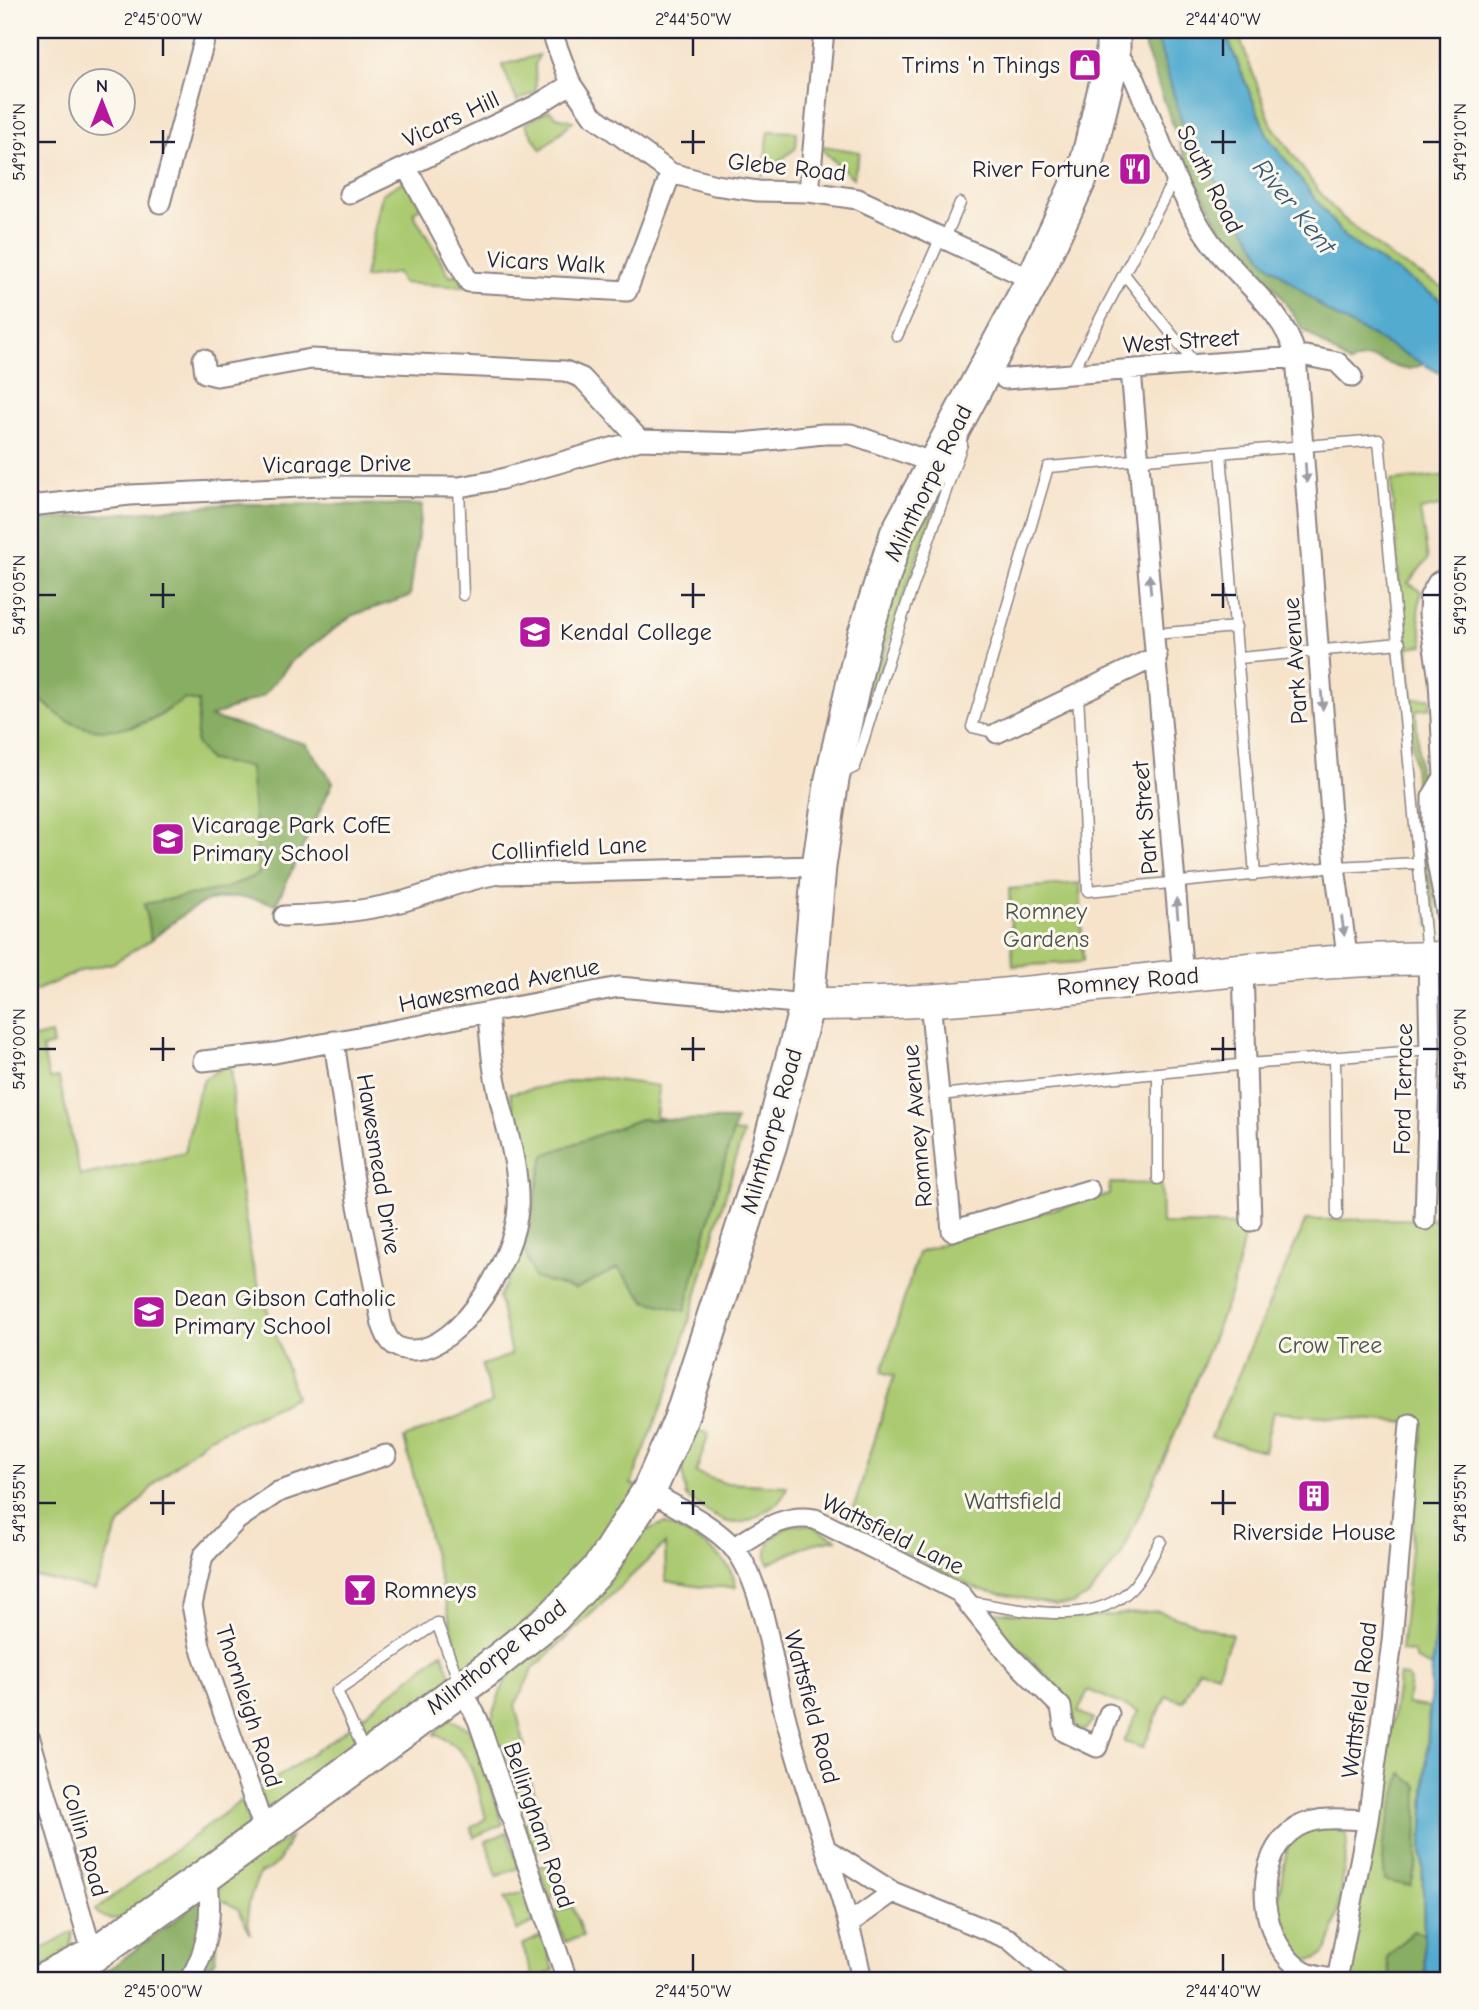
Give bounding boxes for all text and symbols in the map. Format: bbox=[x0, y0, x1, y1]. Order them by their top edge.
text: 2°45'00"W bbox=[124, 9, 203, 30]
text: 2°44'50"W bbox=[655, 9, 731, 30]
text: 2°44'40"W bbox=[1185, 9, 1261, 30]
shop icon: Trims 'n Things bbox=[1066, 46, 1104, 84]
place label: Trims 'n Things bbox=[902, 51, 1060, 79]
north arrow bbox=[66, 66, 136, 136]
text: N bbox=[96, 75, 108, 97]
street label: Vicars Hill bbox=[398, 85, 504, 153]
text: 54°19'10"N bbox=[9, 103, 30, 181]
text: 54°19'10"N bbox=[1450, 103, 1471, 181]
street label: South Road bbox=[1171, 120, 1249, 238]
street label: Glebe Road bbox=[726, 147, 848, 187]
restaurant icon: River Fortune bbox=[1116, 150, 1154, 188]
water label: River Kent bbox=[1246, 153, 1343, 262]
place label: River Fortune bbox=[972, 155, 1110, 183]
street label: Vicars Walk bbox=[486, 245, 606, 279]
street label: West Street bbox=[1122, 323, 1241, 359]
street label: Milnthorpe Road bbox=[878, 400, 978, 566]
street label: Vicarage Drive bbox=[263, 449, 411, 479]
one-way arrow bbox=[1300, 462, 1311, 484]
text: 54°19'05"N bbox=[9, 555, 30, 635]
text: 54°19'05"N bbox=[1450, 555, 1471, 635]
one-way arrow bbox=[1144, 573, 1155, 595]
street label: Park Avenue bbox=[1277, 597, 1313, 725]
school or university icon: Kendal College bbox=[516, 613, 554, 651]
place label: Kendal College bbox=[560, 618, 712, 646]
one-way arrow bbox=[1317, 689, 1328, 711]
street label: Park Street bbox=[1126, 759, 1164, 876]
place label: Vicarage Park CofE Primary School bbox=[192, 811, 391, 867]
school or university icon: Vicarage Park CofE Primary School bbox=[149, 820, 187, 858]
street label: Collinfield Lane bbox=[490, 830, 648, 866]
park label: Romney Gardens bbox=[1003, 897, 1089, 953]
one-way arrow bbox=[1171, 897, 1182, 919]
one-way arrow bbox=[1338, 915, 1349, 937]
street label: Hawesmead Avenue bbox=[396, 952, 602, 1018]
street label: Romney Road bbox=[1056, 961, 1200, 1001]
text: 54°19'00"N bbox=[9, 1008, 30, 1090]
text: 54°19'00"N bbox=[1450, 1008, 1471, 1090]
street label: Ford Terrace bbox=[1388, 1023, 1418, 1155]
street label: Romney Avenue bbox=[896, 1043, 938, 1209]
street label: Milnthorpe Road bbox=[734, 1045, 808, 1217]
street label: Hawesmead Drive bbox=[351, 1072, 407, 1256]
place label: Dean Gibson Catholic Primary School bbox=[174, 1284, 396, 1340]
school or university icon: Dean Gibson Catholic Primary School bbox=[130, 1293, 168, 1331]
park label: Crow Tree bbox=[1278, 1331, 1382, 1359]
text: 54°18'55"N bbox=[9, 1463, 30, 1543]
text: 54°18'55"N bbox=[1450, 1463, 1471, 1543]
building icon: Riverside House bbox=[1295, 1477, 1333, 1515]
street label: Wattsfield Lane bbox=[817, 1487, 969, 1581]
park label: Wattsfield bbox=[964, 1487, 1062, 1515]
place label: Riverside House bbox=[1232, 1518, 1396, 1546]
bar icon: Romneys bbox=[341, 1571, 379, 1609]
place label: Romneys bbox=[384, 1576, 477, 1604]
street label: Milnthorpe Road bbox=[420, 1593, 572, 1721]
street label: Wattsfield Road bbox=[1336, 1620, 1382, 1780]
street label: Thornleigh Road bbox=[210, 1621, 288, 1791]
street label: Wattsfield Road bbox=[778, 1627, 846, 1787]
street label: Bellingham Road bbox=[497, 1738, 581, 1912]
street label: Collin Road bbox=[55, 1780, 115, 1900]
text: 2°45'00"W bbox=[124, 1981, 203, 2002]
text: 2°44'50"W bbox=[655, 1981, 731, 2002]
text: 2°44'40"W bbox=[1185, 1981, 1261, 2002]

